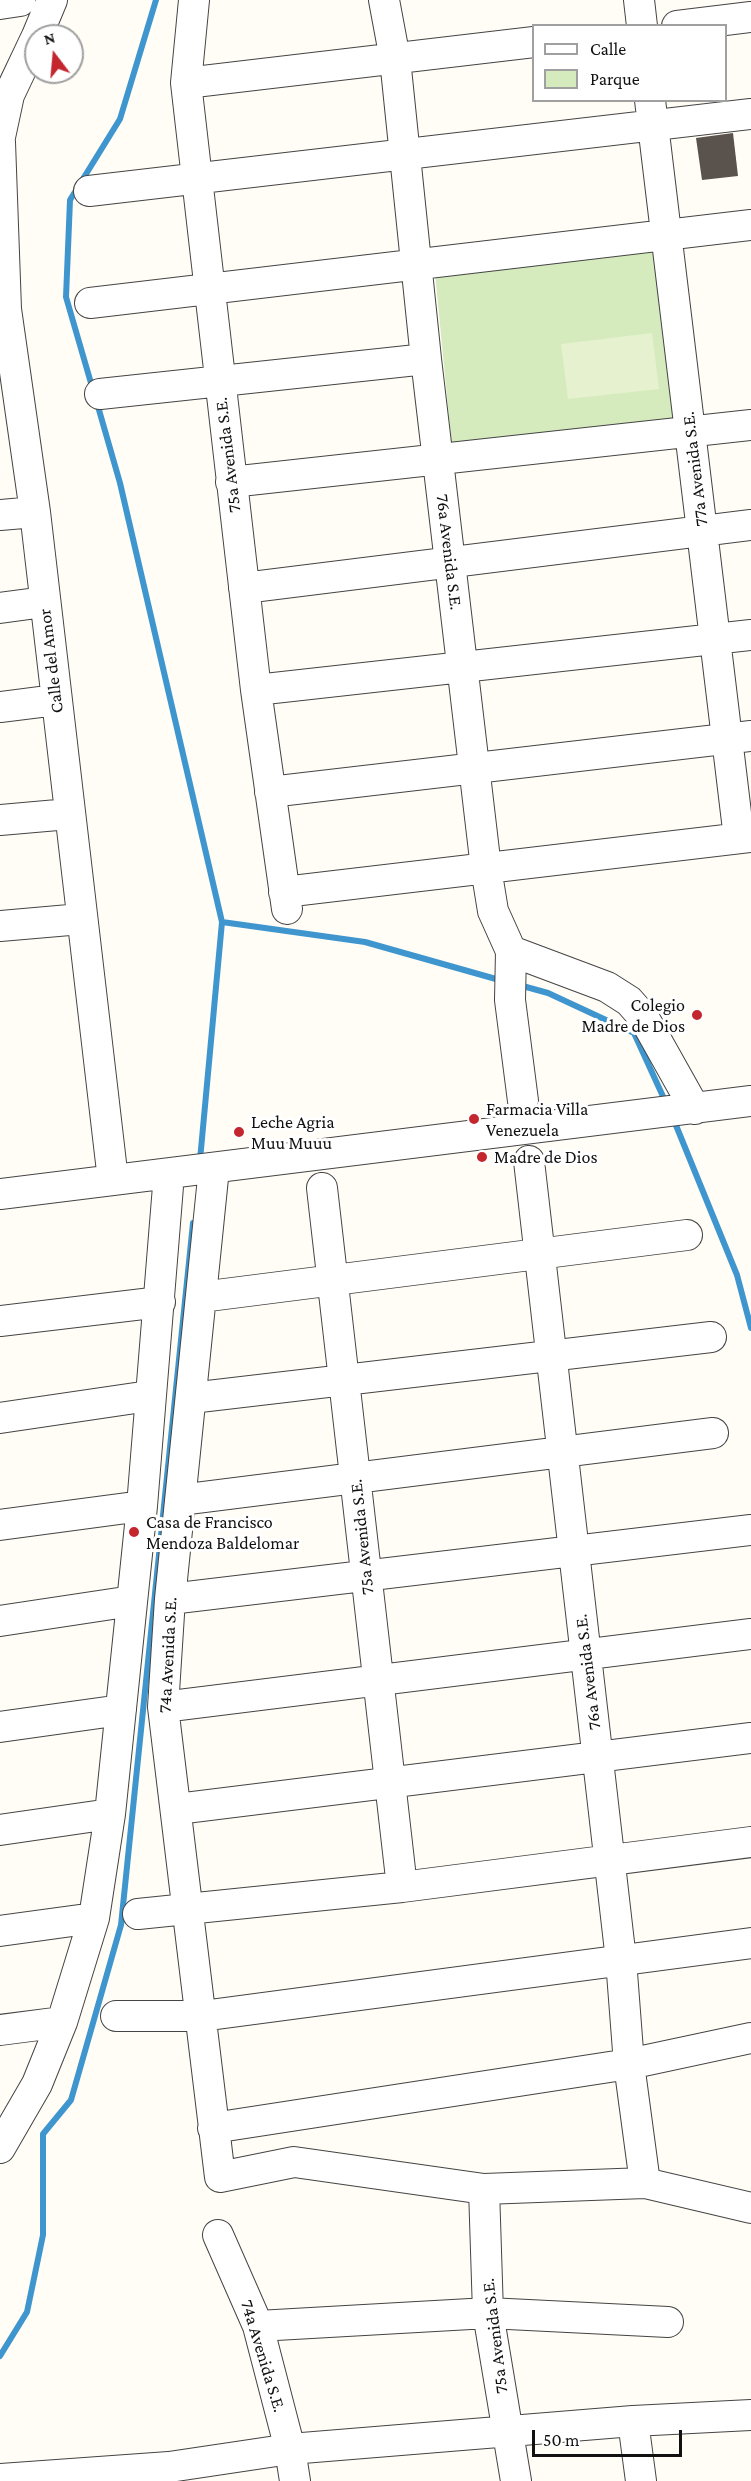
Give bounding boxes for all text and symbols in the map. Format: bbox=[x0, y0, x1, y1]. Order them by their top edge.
north arrow bbox=[24, 24, 84, 84]
legend bbox=[532, 24, 727, 102]
text: N bbox=[42, 28, 57, 48]
text: Calle bbox=[590, 39, 626, 59]
text: Parque bbox=[590, 69, 640, 89]
street label: 75a Avenida S.E. bbox=[210, 396, 246, 514]
street label: 77a Avenida S.E. bbox=[677, 410, 713, 528]
street label: 76a Avenida S.E. bbox=[431, 493, 467, 611]
street label: Calle del Amor bbox=[34, 608, 68, 714]
place label: Colegio Madre de Dios bbox=[582, 994, 685, 1036]
marker: Colegio Madre de Dios bbox=[690, 1008, 704, 1022]
place label: Farmacia Villa Venezuela bbox=[486, 1098, 588, 1140]
place label: Leche Agria Muu Muuu bbox=[251, 1111, 335, 1154]
marker: Farmacia Villa Venezuela bbox=[467, 1112, 481, 1126]
marker: Leche Agria Muu Muuu bbox=[232, 1125, 246, 1139]
place label: Madre de Dios bbox=[494, 1146, 598, 1168]
marker: Madre de Dios bbox=[475, 1150, 489, 1164]
street label: 75a Avenida S.E. bbox=[345, 1478, 379, 1596]
place label: Casa de Francisco Mendoza Baldelomar bbox=[146, 1511, 299, 1553]
marker: Casa de Francisco Mendoza Baldelomar bbox=[127, 1525, 141, 1539]
street label: 74a Avenida S.E. bbox=[154, 1596, 182, 1714]
street label: 76a Avenida S.E. bbox=[570, 1613, 606, 1731]
street label: 75a Avenida S.E. bbox=[477, 2277, 513, 2395]
street label: 74a Avenida S.E. bbox=[236, 2297, 290, 2415]
scale bar bbox=[535, 2418, 685, 2456]
text: 50 m bbox=[543, 2430, 580, 2450]

